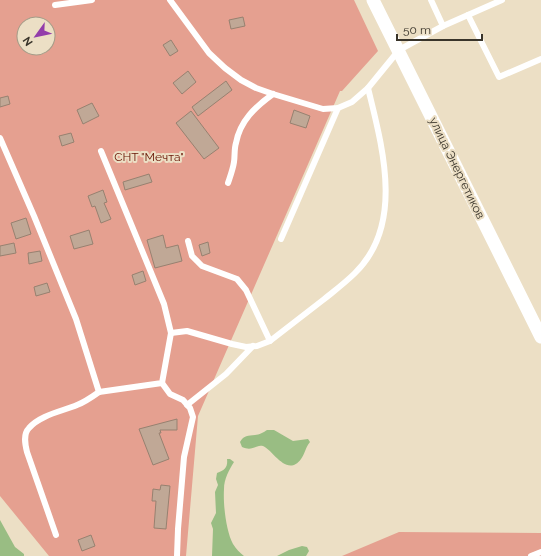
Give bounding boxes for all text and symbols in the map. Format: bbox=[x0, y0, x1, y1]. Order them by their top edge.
north arrow bbox=[16, 16, 56, 56]
scale bar bbox=[397, 16, 482, 42]
text: 50 m bbox=[403, 23, 431, 37]
text: N bbox=[20, 34, 36, 48]
street label: улица Энергетиков bbox=[426, 115, 488, 221]
park label: СНТ "Мечта" bbox=[114, 150, 184, 164]

